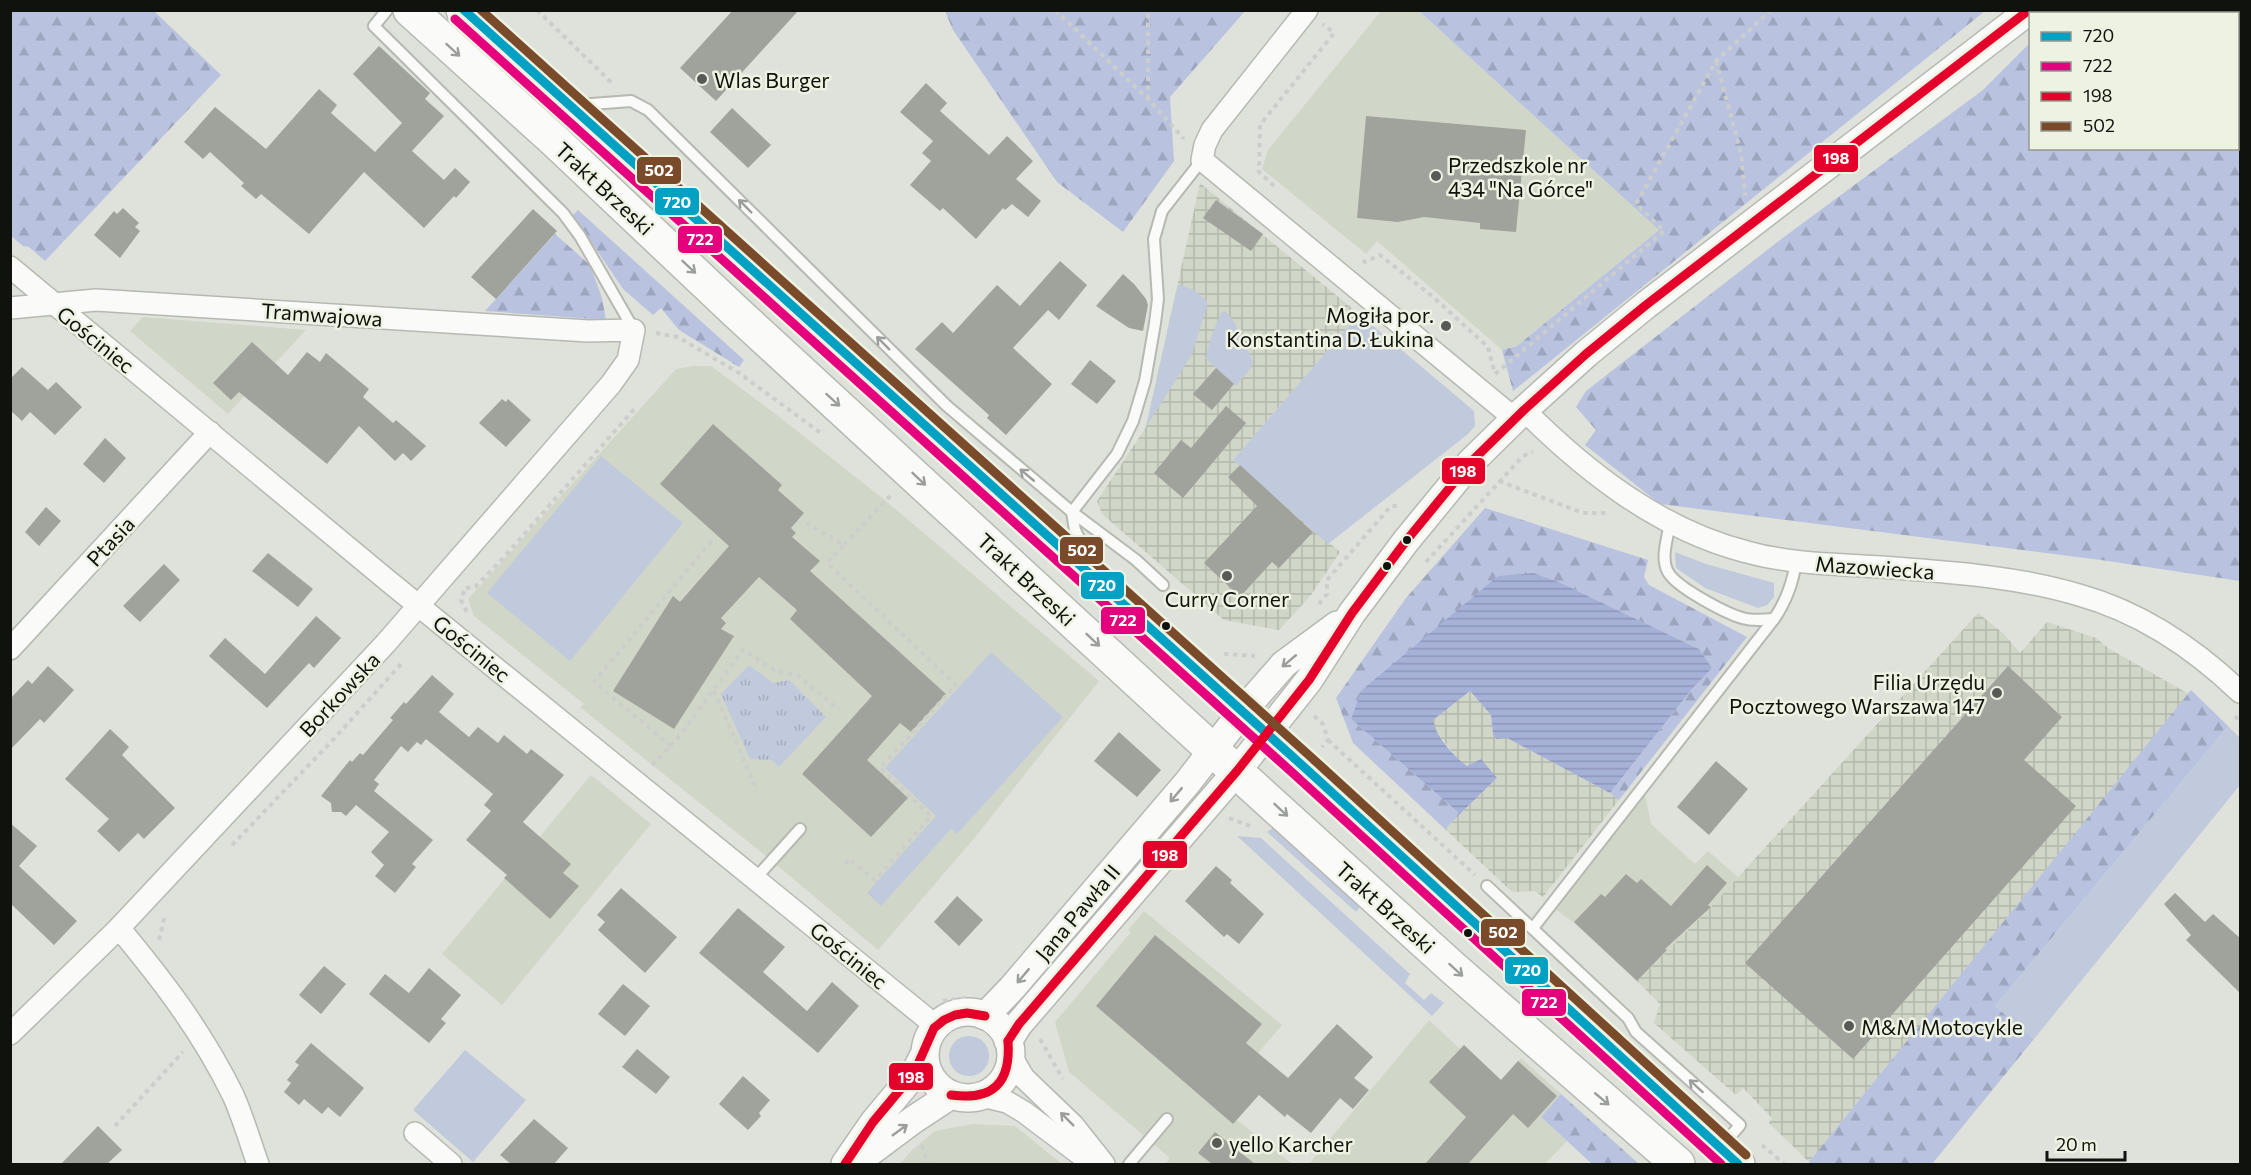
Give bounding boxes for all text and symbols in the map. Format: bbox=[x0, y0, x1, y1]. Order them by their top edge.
legend bbox=[2029, 12, 2239, 150]
text: 720 bbox=[2083, 24, 2114, 46]
one-way arrow bbox=[446, 43, 461, 57]
text: 722 bbox=[2083, 54, 2112, 76]
place label: Wlas Burger bbox=[714, 67, 830, 92]
marker: Wlas Burger bbox=[695, 72, 709, 86]
text: 198 bbox=[2083, 84, 2113, 106]
text: 502 bbox=[2083, 114, 2115, 136]
street label: Trakt Brzeski bbox=[551, 136, 659, 240]
line badge: 198 bbox=[1813, 144, 1859, 173]
text: 198 bbox=[1822, 148, 1850, 167]
place label: Przedszkole nr 434 "Na Górce" bbox=[1448, 152, 1593, 201]
line badge: 502 bbox=[636, 156, 682, 185]
text: 502 bbox=[645, 160, 673, 179]
marker: Przedszkole nr 434 "Na Górce" bbox=[1429, 169, 1443, 183]
line badge: 720 bbox=[654, 187, 700, 216]
text: 720 bbox=[663, 192, 691, 211]
one-way arrow bbox=[737, 198, 752, 213]
line badge: 722 bbox=[677, 225, 723, 254]
text: 722 bbox=[687, 229, 714, 248]
one-way arrow bbox=[682, 260, 697, 275]
street label: Tramwajowa bbox=[260, 297, 384, 331]
street label: Gościniec bbox=[52, 300, 140, 378]
place label: Mogiła por. Konstantina D. Łukina bbox=[1226, 302, 1434, 351]
marker: Mogiła por. Konstantina D. Łukina bbox=[1439, 319, 1453, 333]
one-way arrow bbox=[876, 336, 891, 350]
one-way arrow bbox=[825, 393, 840, 407]
line badge: 198 bbox=[1441, 457, 1486, 485]
text: 198 bbox=[1449, 461, 1477, 480]
one-way arrow bbox=[1020, 468, 1035, 482]
one-way arrow bbox=[911, 472, 926, 486]
street label: Ptasia bbox=[81, 511, 139, 571]
street label: Trakt Brzeski bbox=[973, 527, 1081, 631]
unlabelled marker bbox=[1401, 534, 1413, 546]
line badge: 502 bbox=[1059, 536, 1104, 565]
text: 502 bbox=[1068, 540, 1096, 559]
street label: Mazowiecka bbox=[1815, 550, 1935, 584]
unlabelled marker bbox=[1381, 560, 1393, 572]
marker: Curry Corner bbox=[1220, 569, 1234, 583]
line badge: 720 bbox=[1080, 571, 1125, 600]
text: 720 bbox=[1088, 575, 1116, 594]
place label: Curry Corner bbox=[1165, 586, 1289, 611]
line badge: 722 bbox=[1100, 606, 1146, 635]
street label: Gościniec bbox=[428, 609, 516, 687]
text: 722 bbox=[1110, 610, 1137, 629]
unlabelled marker bbox=[1160, 620, 1172, 632]
one-way arrow bbox=[1085, 633, 1100, 647]
street label: Borkowska bbox=[294, 647, 384, 741]
one-way arrow bbox=[1282, 654, 1297, 668]
place label: Filia Urzędu Pocztowego Warszawa 147 bbox=[1729, 669, 1985, 718]
marker: Filia Urzędu Pocztowego Warszawa 147 bbox=[1990, 686, 2004, 700]
one-way arrow bbox=[1170, 787, 1183, 803]
one-way arrow bbox=[1273, 803, 1288, 817]
line badge: 198 bbox=[1142, 840, 1188, 869]
text: 198 bbox=[1151, 845, 1179, 864]
street label: Trakt Brzeski bbox=[1331, 856, 1441, 958]
street label: Jana Pawła II bbox=[1030, 859, 1124, 965]
street label: Gościniec bbox=[805, 916, 893, 994]
line badge: 502 bbox=[1480, 918, 1526, 947]
text: 502 bbox=[1489, 922, 1517, 941]
unlabelled marker bbox=[1462, 927, 1474, 939]
line badge: 720 bbox=[1504, 956, 1549, 985]
text: 720 bbox=[1513, 960, 1541, 979]
one-way arrow bbox=[1448, 963, 1463, 977]
one-way arrow bbox=[1016, 968, 1030, 983]
line badge: 722 bbox=[1521, 988, 1567, 1017]
text: 722 bbox=[1531, 992, 1558, 1011]
place label: M&M Motocykle bbox=[1861, 1014, 2023, 1039]
marker: M&M Motocykle bbox=[1842, 1019, 1856, 1033]
line badge: 198 bbox=[888, 1062, 934, 1091]
text: 198 bbox=[897, 1067, 925, 1086]
one-way arrow bbox=[1689, 1079, 1704, 1093]
one-way arrow bbox=[1594, 1092, 1609, 1106]
one-way arrow bbox=[1059, 1112, 1074, 1127]
one-way arrow bbox=[891, 1124, 907, 1136]
scale bar bbox=[2047, 1124, 2125, 1162]
place label: yello Karcher bbox=[1229, 1131, 1353, 1156]
text: 20 m bbox=[2056, 1133, 2097, 1155]
marker: yello Karcher bbox=[1210, 1136, 1224, 1150]

